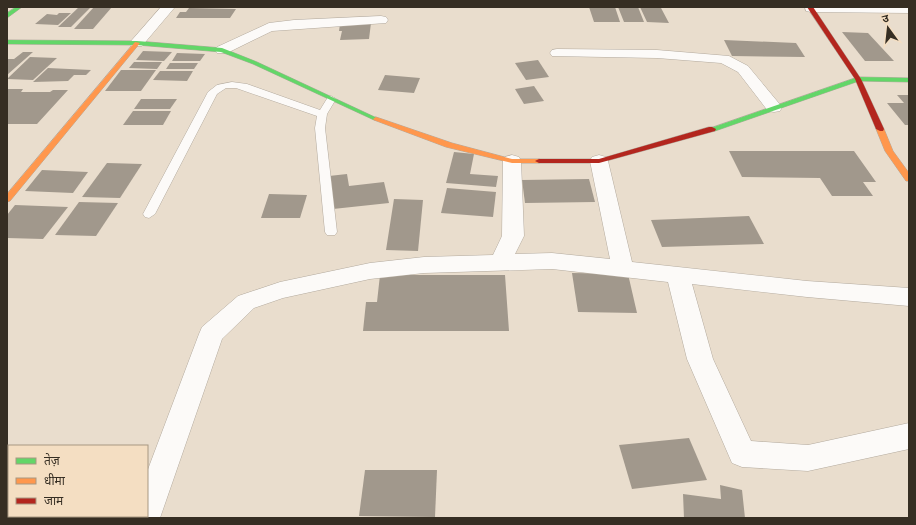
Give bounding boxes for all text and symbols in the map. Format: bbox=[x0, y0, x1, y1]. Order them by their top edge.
north arrow bbox=[868, 8, 908, 48]
text: उ bbox=[881, 12, 891, 26]
legend bbox=[8, 445, 148, 517]
text: तेज़ bbox=[44, 453, 61, 468]
text: धीमा bbox=[44, 473, 66, 488]
text: जाम bbox=[44, 494, 64, 508]

